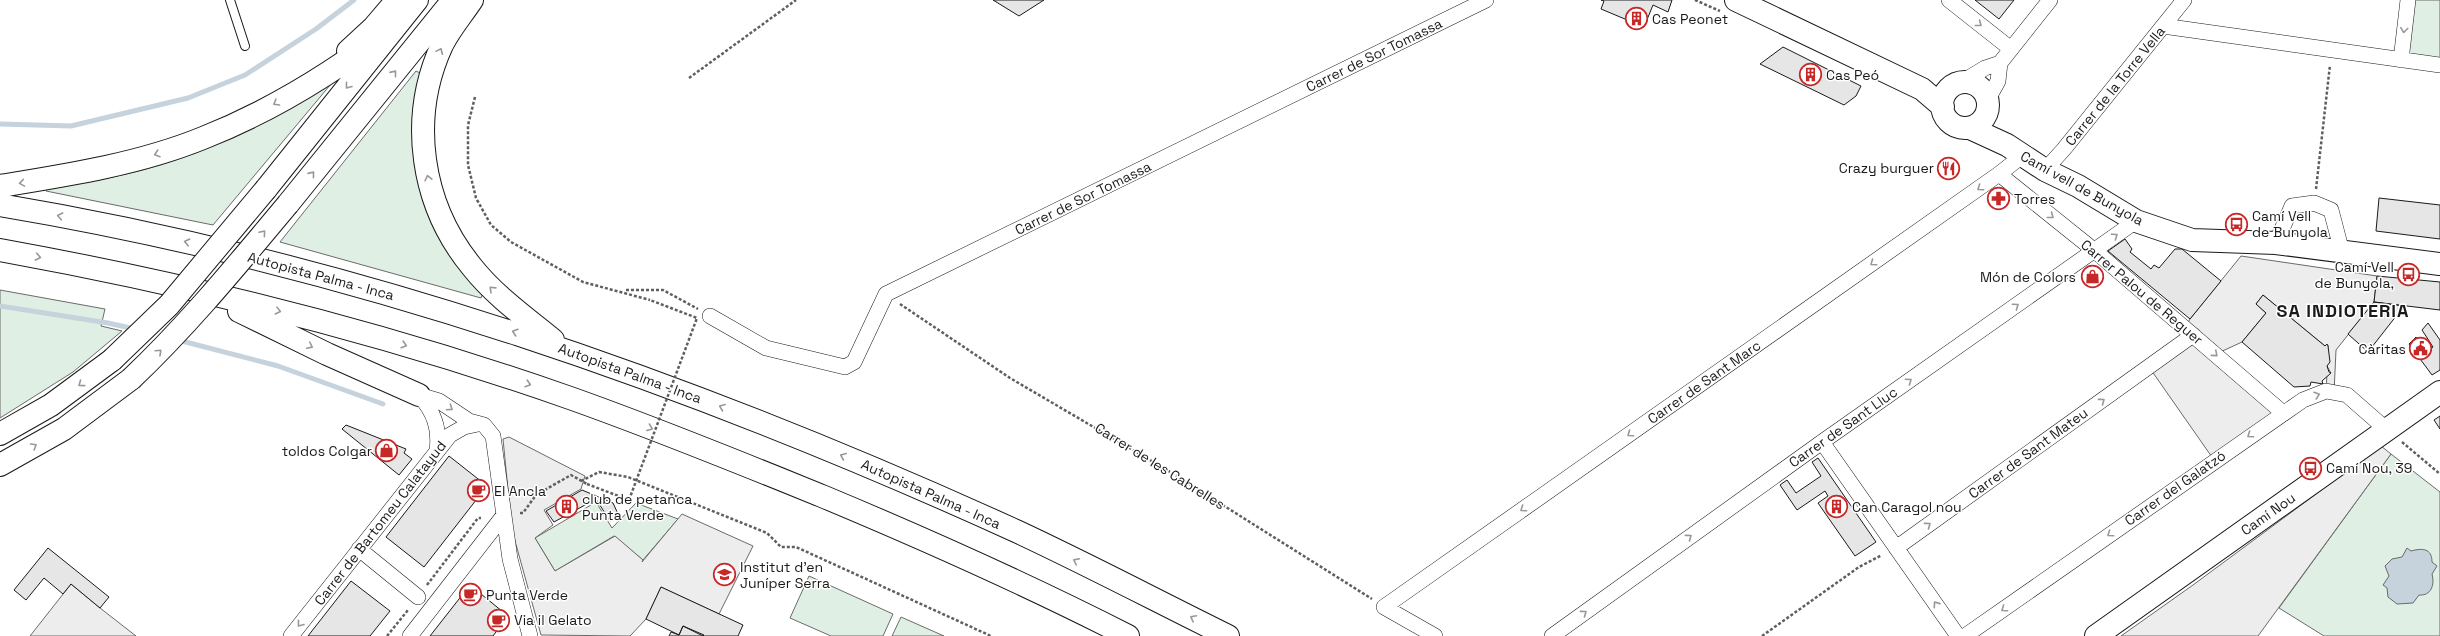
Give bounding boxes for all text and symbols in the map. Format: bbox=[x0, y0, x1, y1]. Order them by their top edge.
building icon: Cas Peonet bbox=[1623, 6, 1649, 32]
place label: Cas Peonet bbox=[1652, 10, 1728, 28]
street label: Carrer de Sor Tomassa bbox=[1303, 14, 1445, 96]
one-way arrow bbox=[1975, 19, 1982, 26]
street label: Carrer de la Torre Vella bbox=[2061, 22, 2169, 150]
one-way arrow bbox=[2400, 27, 2409, 33]
one-way arrow bbox=[435, 47, 443, 54]
building icon: Cas Peó bbox=[1798, 62, 1824, 88]
place label: Cas Peó bbox=[1826, 66, 1879, 84]
one-way arrow bbox=[389, 70, 396, 77]
one-way arrow bbox=[345, 82, 352, 89]
one-way arrow bbox=[273, 99, 281, 106]
street label: Camí vell de Bunyola bbox=[2017, 147, 2147, 229]
one-way arrow bbox=[154, 149, 161, 157]
restaurant icon: Crazy burguer bbox=[1936, 155, 1962, 181]
street label: Carrer de Sor Tomassa bbox=[1012, 157, 1154, 239]
place label: Crazy burguer bbox=[1839, 159, 1934, 177]
one-way arrow bbox=[307, 171, 314, 179]
one-way arrow bbox=[425, 175, 433, 181]
one-way arrow bbox=[18, 178, 25, 186]
one-way arrow bbox=[1977, 183, 1984, 190]
pharmacy icon: Torres bbox=[1986, 186, 2012, 212]
place label: Torres bbox=[2014, 190, 2055, 208]
place label: Camí Vell de Bunyola bbox=[2252, 207, 2328, 241]
one-way arrow bbox=[2047, 211, 2054, 218]
bus stop icon: Camí Vell de Bunyola bbox=[2224, 211, 2250, 237]
one-way arrow bbox=[57, 212, 63, 220]
one-way arrow bbox=[259, 231, 266, 238]
one-way arrow bbox=[2111, 234, 2118, 241]
street label: Carrer Palou de Reguer bbox=[2077, 236, 2207, 348]
one-way arrow bbox=[184, 239, 190, 247]
street label: Autopista Palma - Inca bbox=[246, 248, 396, 304]
one-way arrow bbox=[35, 253, 41, 261]
one-way arrow bbox=[1871, 258, 1878, 265]
place label: Camí Vell de Bunyola, bbox=[2315, 258, 2394, 292]
bus stop icon: Camí Vell de Bunyola, bbox=[2396, 262, 2422, 288]
shop icon: Món de Colors bbox=[2079, 264, 2105, 290]
place label: Món de Colors bbox=[1980, 268, 2076, 286]
one-way arrow bbox=[489, 286, 497, 294]
district label: SA INDIOTERIA bbox=[2277, 299, 2410, 322]
one-way arrow bbox=[2011, 304, 2018, 311]
one-way arrow bbox=[275, 307, 282, 315]
one-way arrow bbox=[511, 329, 518, 337]
street label: Carrer de Sant Marc bbox=[1644, 336, 1764, 428]
public building icon: Càritas bbox=[2408, 336, 2434, 362]
street label: Autopista Palma - Inca bbox=[556, 339, 704, 407]
one-way arrow bbox=[400, 340, 407, 349]
place label: Càritas bbox=[2358, 340, 2406, 358]
one-way arrow bbox=[306, 341, 313, 349]
one-way arrow bbox=[2210, 349, 2218, 356]
one-way arrow bbox=[155, 350, 162, 357]
one-way arrow bbox=[78, 379, 85, 386]
one-way arrow bbox=[524, 379, 531, 388]
one-way arrow bbox=[1905, 379, 1912, 386]
street label: Carrer de Sant Lluc bbox=[1785, 383, 1901, 471]
one-way arrow bbox=[2313, 391, 2320, 399]
one-way arrow bbox=[2097, 398, 2104, 405]
one-way arrow bbox=[445, 403, 452, 410]
one-way arrow bbox=[719, 404, 727, 412]
street label: Carrer de Sant Mateu bbox=[1965, 404, 2091, 502]
street label: Carrer de les Cabrelles bbox=[1092, 419, 1228, 513]
one-way arrow bbox=[647, 423, 654, 431]
one-way arrow bbox=[1627, 429, 1634, 436]
one-way arrow bbox=[2248, 430, 2255, 437]
street label: Carrer de Bartomeu Calatayud bbox=[310, 437, 450, 609]
shop icon: toldos Colgar bbox=[374, 438, 400, 464]
place label: toldos Colgar bbox=[282, 442, 372, 460]
one-way arrow bbox=[30, 444, 37, 451]
street label: Carrer del Galatzó bbox=[2121, 446, 2229, 530]
one-way arrow bbox=[839, 453, 847, 461]
street label: Autopista Palma - Inca bbox=[858, 455, 1004, 533]
bus stop icon: Camí Nou, 39 bbox=[2298, 455, 2324, 481]
place label: Camí Nou, 39 bbox=[2326, 459, 2412, 477]
cafe icon: El Ancla bbox=[465, 478, 491, 504]
place label: El Ancla bbox=[494, 482, 546, 500]
street label: Camí Nou bbox=[2237, 489, 2299, 539]
place label: club de petanca Punta Verde bbox=[582, 490, 692, 524]
building icon: club de petanca Punta Verde bbox=[554, 494, 580, 520]
building icon: Can Caragol nou bbox=[1823, 494, 1849, 520]
place label: Can Caragol nou bbox=[1852, 498, 1962, 516]
one-way arrow bbox=[1521, 504, 1528, 511]
one-way arrow bbox=[1924, 522, 1931, 530]
one-way arrow bbox=[2107, 529, 2114, 536]
one-way arrow bbox=[1685, 535, 1692, 542]
place label: Institut d'en Juníper Serra bbox=[740, 558, 830, 592]
one-way arrow bbox=[1073, 558, 1081, 566]
school or university icon: Institut d'en Juníper Serra bbox=[712, 562, 738, 588]
cafe icon: Punta Verde bbox=[457, 582, 483, 608]
place label: Punta Verde bbox=[486, 586, 568, 604]
one-way arrow bbox=[1933, 601, 1941, 608]
one-way arrow bbox=[2001, 604, 2008, 611]
cafe icon: Via il Gelato bbox=[486, 607, 512, 633]
one-way arrow bbox=[1580, 610, 1587, 618]
place label: Via il Gelato bbox=[514, 611, 592, 629]
one-way arrow bbox=[1190, 616, 1197, 623]
one-way arrow bbox=[298, 620, 305, 627]

